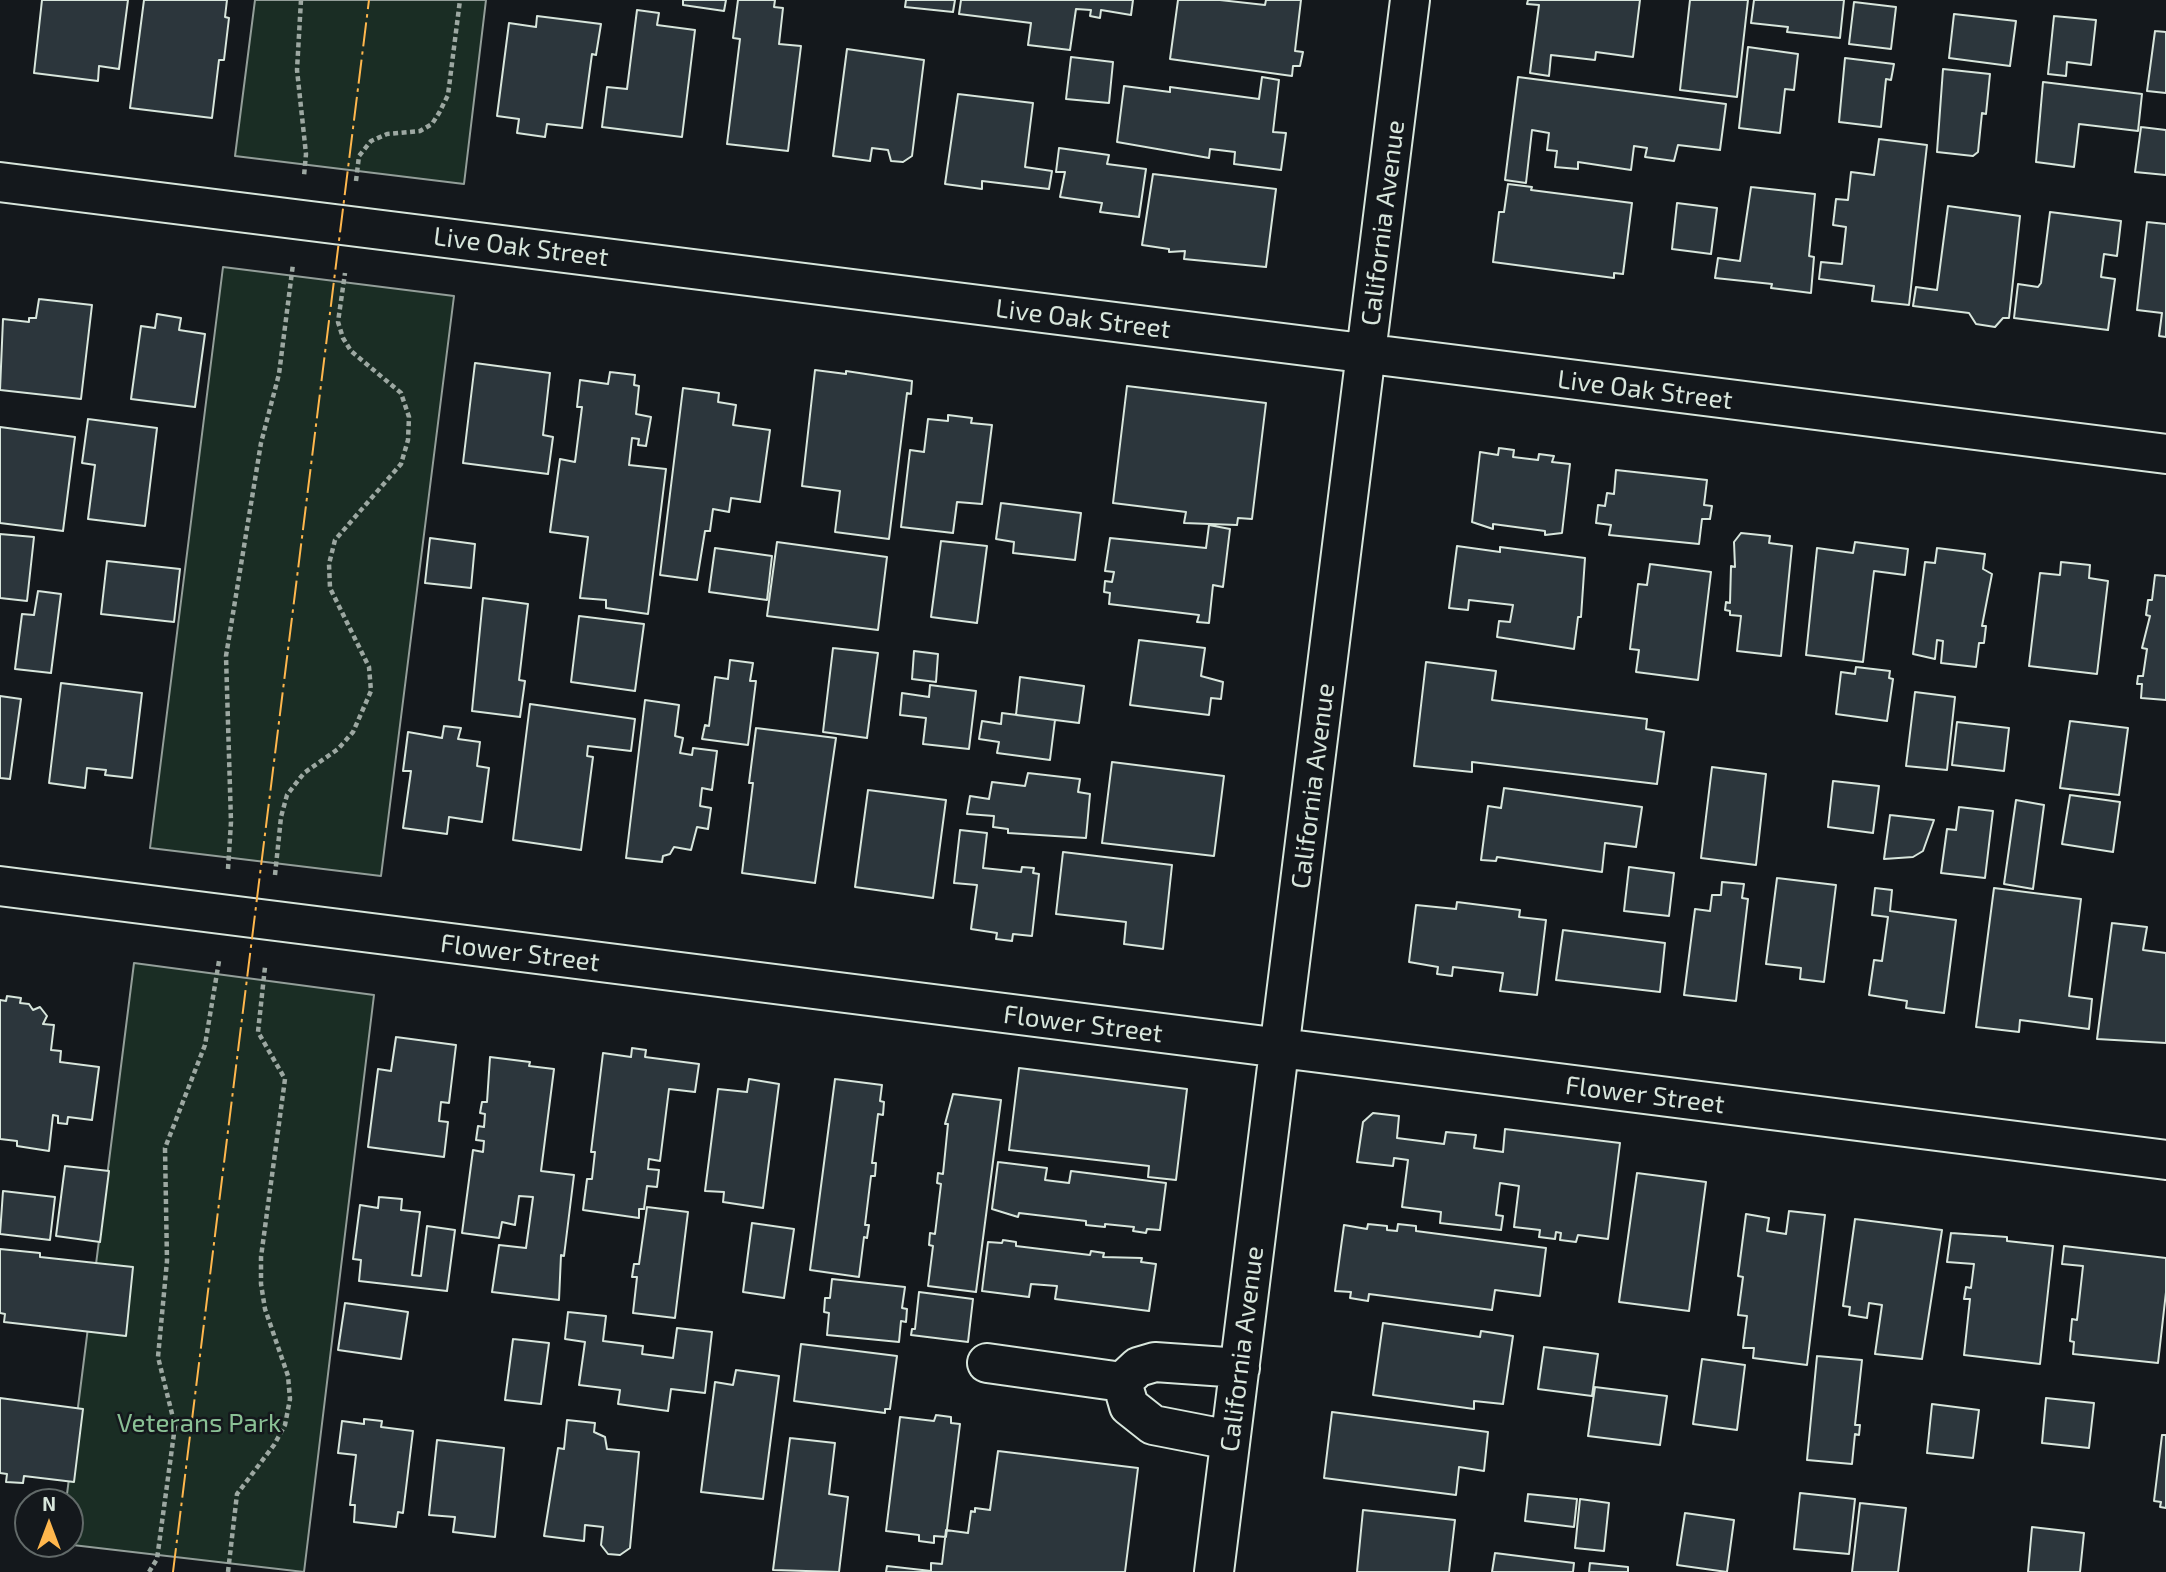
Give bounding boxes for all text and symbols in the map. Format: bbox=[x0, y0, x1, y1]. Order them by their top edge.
street label: California Avenue bbox=[1355, 118, 1411, 328]
street label: Live Oak Street bbox=[432, 221, 610, 273]
street label: Live Oak Street bbox=[994, 293, 1172, 345]
street label: Live Oak Street bbox=[1556, 364, 1734, 416]
street label: California Avenue bbox=[1285, 681, 1341, 891]
street label: Flower Street bbox=[439, 928, 601, 978]
street label: Flower Street bbox=[1002, 999, 1164, 1049]
street label: Flower Street bbox=[1564, 1070, 1726, 1120]
street label: California Avenue bbox=[1214, 1244, 1270, 1454]
park label: Veterans Park bbox=[117, 1407, 281, 1439]
north arrow bbox=[14, 1488, 84, 1558]
text: N bbox=[42, 1492, 56, 1515]

